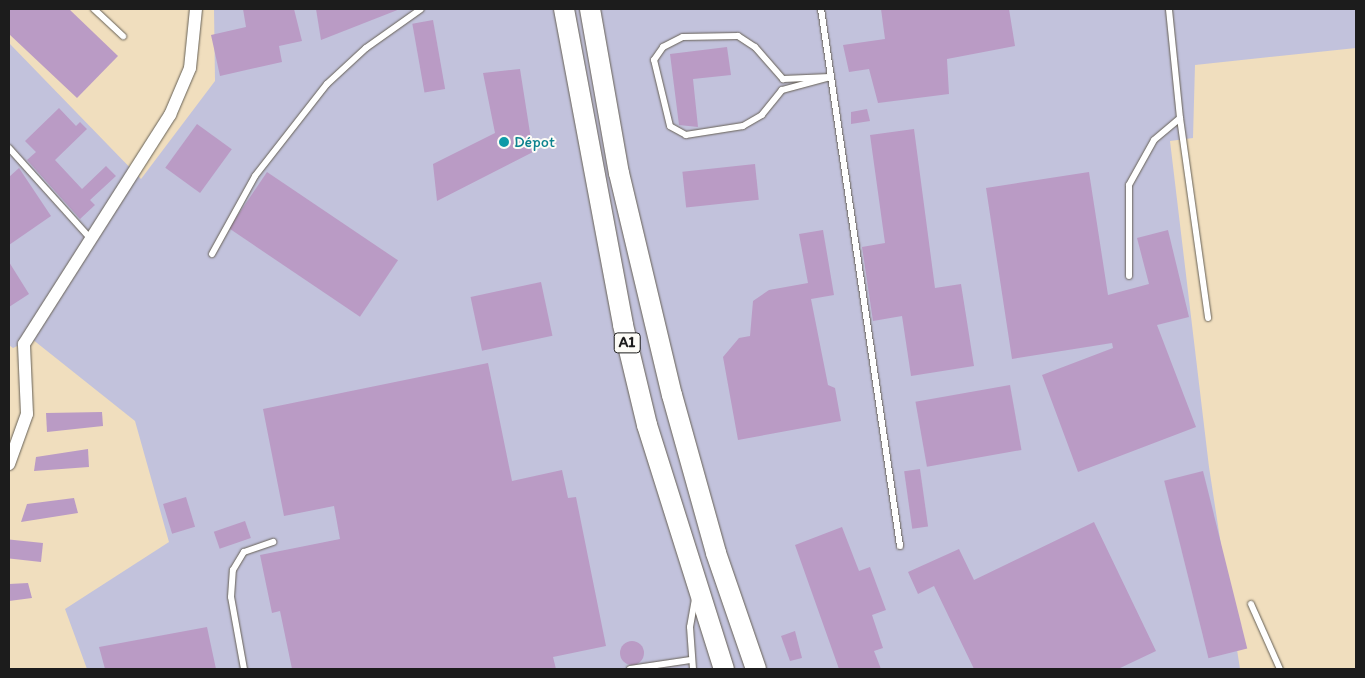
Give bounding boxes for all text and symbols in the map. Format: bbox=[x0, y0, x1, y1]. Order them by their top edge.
place label: Dépot bbox=[514, 132, 555, 152]
marker: Dépot bbox=[498, 136, 510, 148]
road number: A1 bbox=[613, 330, 641, 356]

